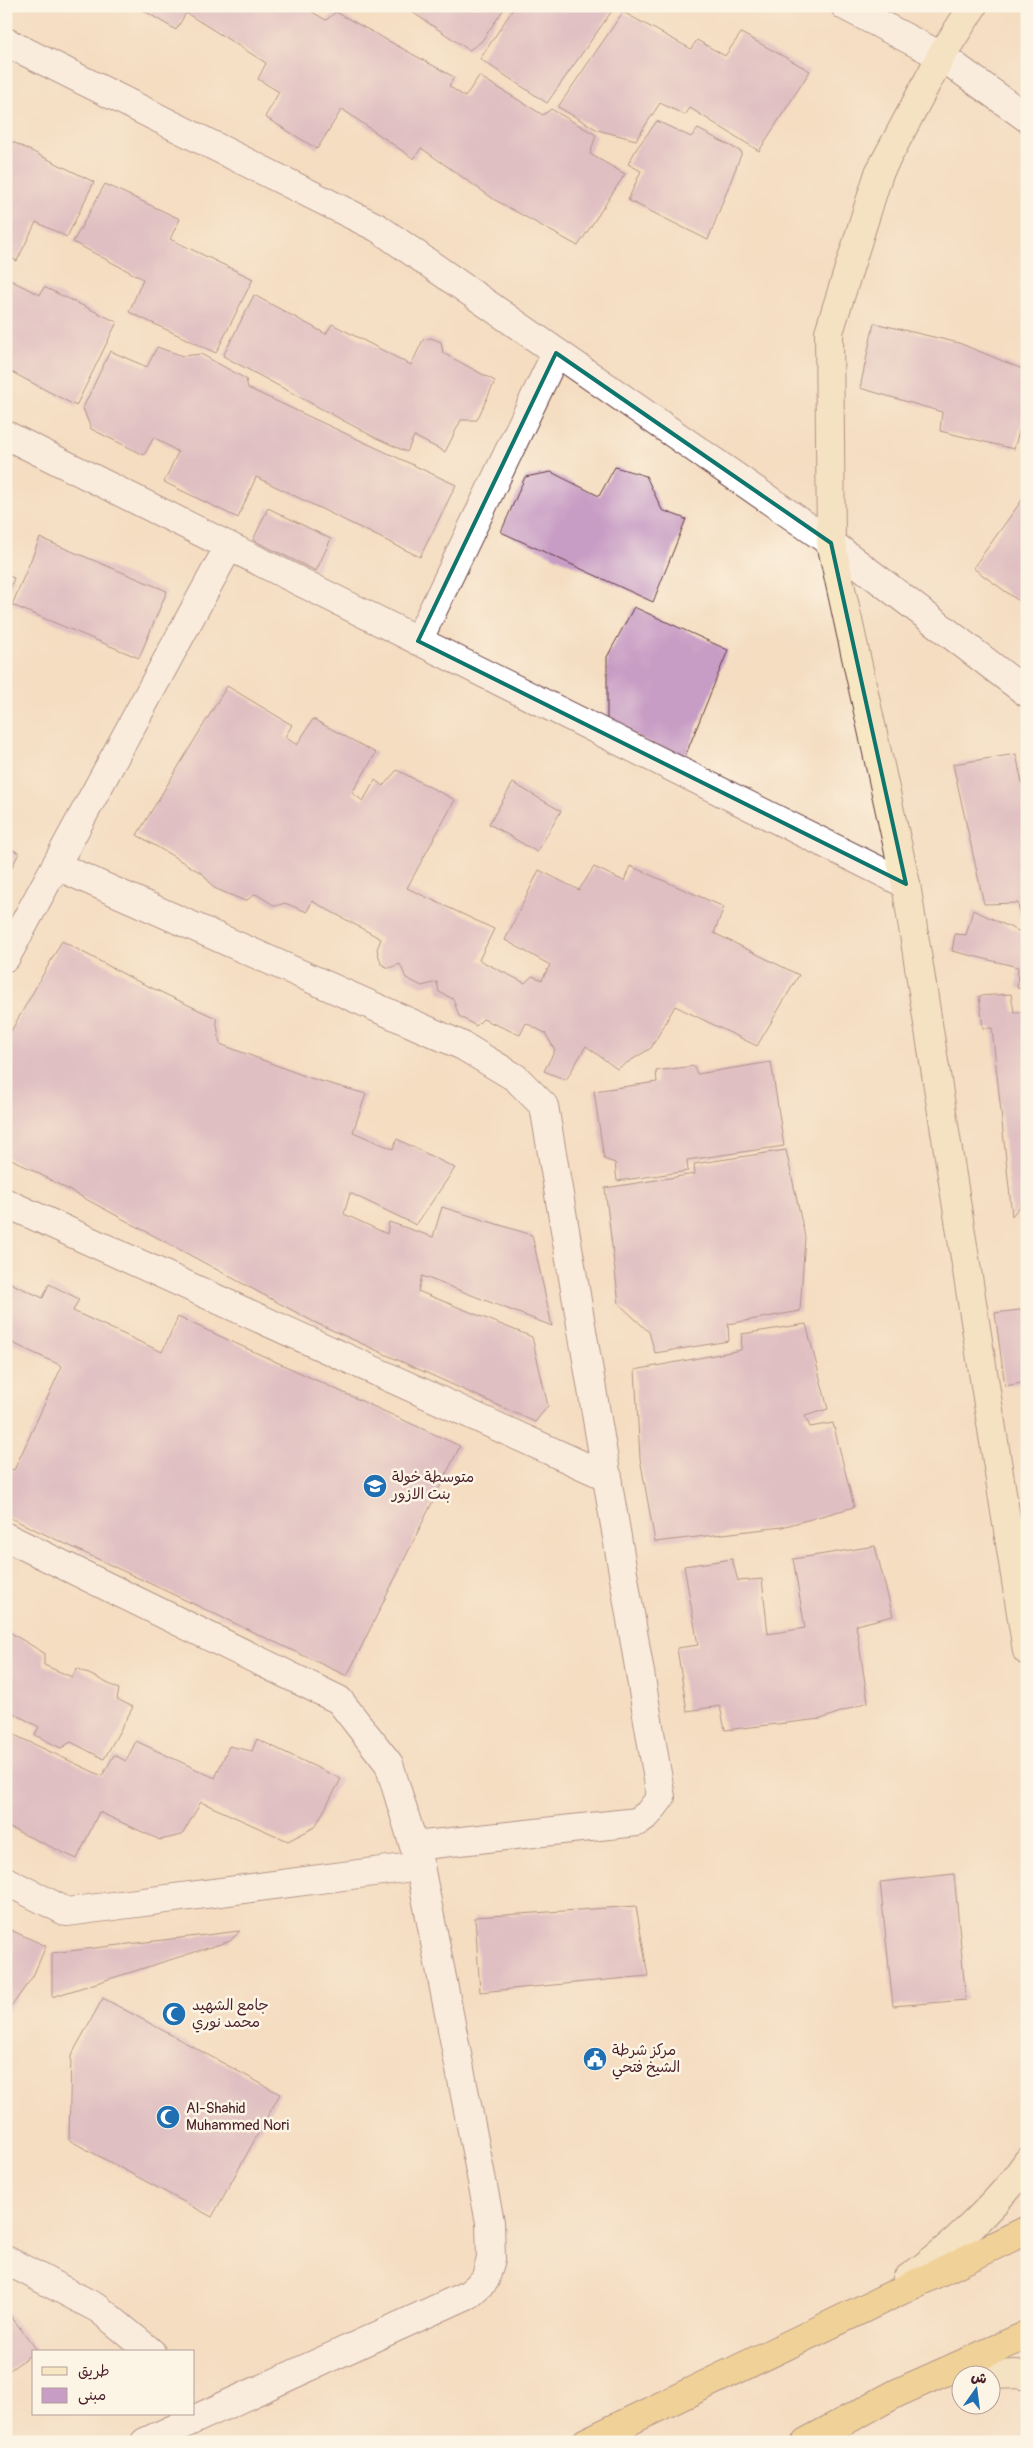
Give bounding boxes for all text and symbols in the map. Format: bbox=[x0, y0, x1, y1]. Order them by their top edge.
place label: متوسطة خولة بنت الازور bbox=[391, 1468, 474, 1504]
school or university icon: متوسطة خولة بنت الازور bbox=[362, 1473, 388, 1499]
place label: جامع الشهيد محمد نوري bbox=[192, 1996, 269, 2033]
mosque icon: جامع الشهيد محمد نوري bbox=[161, 2001, 187, 2027]
place label: مركز شرطة الشيخ فتحي bbox=[612, 2041, 680, 2080]
public building icon: مركز شرطة الشيخ فتحي bbox=[582, 2046, 608, 2072]
place label: Al-Shahid Muhammed Nori bbox=[186, 2099, 290, 2135]
mosque icon: Al-Shahid Muhammed Nori bbox=[155, 2104, 181, 2130]
legend bbox=[32, 2350, 195, 2416]
text: طريق bbox=[78, 2362, 110, 2381]
north arrow bbox=[950, 2366, 1000, 2416]
text: ش bbox=[969, 2368, 989, 2388]
text: مبنى bbox=[78, 2386, 106, 2405]

